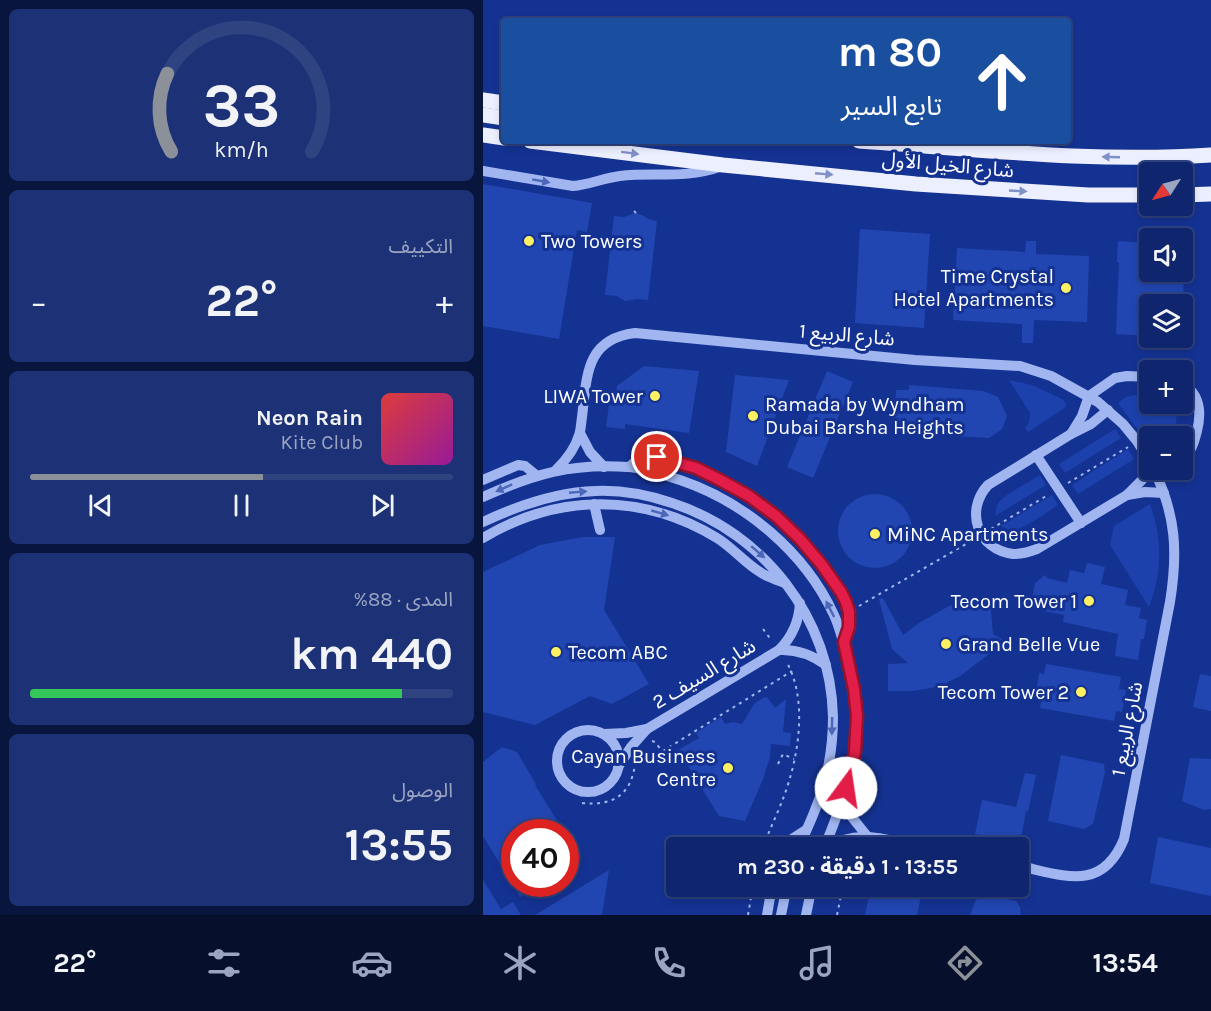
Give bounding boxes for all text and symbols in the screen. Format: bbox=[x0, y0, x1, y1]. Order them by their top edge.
text: 80 m bbox=[838, 27, 942, 77]
icon: ahead bbox=[963, 42, 1041, 120]
text: 33 bbox=[203, 69, 280, 142]
text: تابع السير bbox=[841, 90, 942, 122]
text: km/h bbox=[214, 137, 269, 162]
street label: شارع الخيل الأول bbox=[881, 148, 1015, 185]
one-way arrow bbox=[621, 149, 640, 158]
one-way arrow bbox=[1101, 152, 1120, 161]
north arrow bbox=[1139, 162, 1193, 216]
map controls bbox=[1139, 162, 1193, 480]
one-way arrow bbox=[815, 169, 834, 179]
one-way arrow bbox=[531, 177, 550, 186]
one-way arrow bbox=[1009, 187, 1028, 196]
button: sound bbox=[1139, 228, 1193, 282]
place label: Two Towers bbox=[541, 230, 643, 253]
marker: Two Towers bbox=[522, 234, 536, 248]
text: التكييف bbox=[389, 235, 453, 258]
place label: Time Crystal Hotel Apartments bbox=[894, 265, 1054, 311]
text: 22° bbox=[206, 275, 277, 327]
marker: Time Crystal Hotel Apartments bbox=[1059, 281, 1073, 295]
text: − bbox=[30, 283, 47, 321]
text: + bbox=[436, 283, 453, 321]
button: layers bbox=[1139, 294, 1193, 348]
street label: شارع الربيع 1 bbox=[798, 319, 896, 354]
button: + bbox=[1139, 360, 1193, 414]
place label: LIWA Tower bbox=[543, 385, 644, 408]
marker: LIWA Tower bbox=[648, 389, 662, 403]
place label: Ramada by Wyndham Dubai Barsha Heights bbox=[765, 393, 964, 439]
text: Neon Rain bbox=[256, 405, 363, 431]
marker: Ramada by Wyndham Dubai Barsha Heights bbox=[746, 409, 760, 423]
button: − bbox=[1139, 426, 1193, 480]
text: Kite Club bbox=[281, 431, 363, 454]
pin bbox=[631, 431, 682, 482]
icon: arrive bbox=[640, 440, 673, 473]
one-way arrow bbox=[495, 483, 513, 493]
one-way arrow bbox=[569, 487, 588, 497]
icon: previous bbox=[84, 489, 117, 522]
icon: pause bbox=[225, 489, 258, 522]
icon: next bbox=[366, 489, 399, 522]
one-way arrow bbox=[651, 508, 669, 518]
place label: MiNC Apartments bbox=[887, 523, 1049, 546]
marker: MiNC Apartments bbox=[868, 527, 882, 541]
one-way arrow bbox=[750, 546, 766, 559]
text: المدى · 88% bbox=[353, 588, 453, 611]
place label: Tecom Tower 1 bbox=[951, 590, 1077, 613]
marker: Tecom Tower 1 bbox=[1082, 594, 1096, 608]
one-way arrow bbox=[826, 600, 836, 618]
text: 440 km bbox=[290, 628, 453, 680]
place label: Grand Belle Vue bbox=[958, 633, 1100, 656]
street label: شارع السيف 2 bbox=[648, 634, 761, 716]
marker: Grand Belle Vue bbox=[939, 637, 953, 651]
place label: Tecom ABC bbox=[568, 641, 668, 664]
marker: Tecom ABC bbox=[549, 645, 563, 659]
street label: شارع الربيع 1 bbox=[1107, 680, 1150, 779]
place label: Tecom Tower 2 bbox=[938, 681, 1069, 704]
marker: Tecom Tower 2 bbox=[1074, 685, 1088, 699]
one-way arrow bbox=[828, 716, 837, 735]
place label: Cayan Business Centre bbox=[571, 745, 716, 791]
position arrow bbox=[814, 756, 878, 820]
marker: Cayan Business Centre bbox=[721, 761, 735, 775]
text: الوصول bbox=[392, 779, 453, 802]
text: 13:55 bbox=[344, 819, 453, 871]
speed limit sign: 40 bbox=[501, 819, 579, 897]
text: 13:55 · 1 دقيقة · 230 m bbox=[737, 854, 958, 880]
icon: filters bbox=[203, 942, 245, 984]
icon: car bbox=[351, 942, 393, 984]
icon: climate bbox=[499, 942, 541, 984]
icon: phone bbox=[648, 942, 690, 984]
icon: music bbox=[796, 942, 838, 984]
icon: directions bbox=[944, 942, 986, 984]
text: 22° bbox=[53, 947, 96, 979]
text: 13:54 bbox=[1092, 947, 1158, 979]

